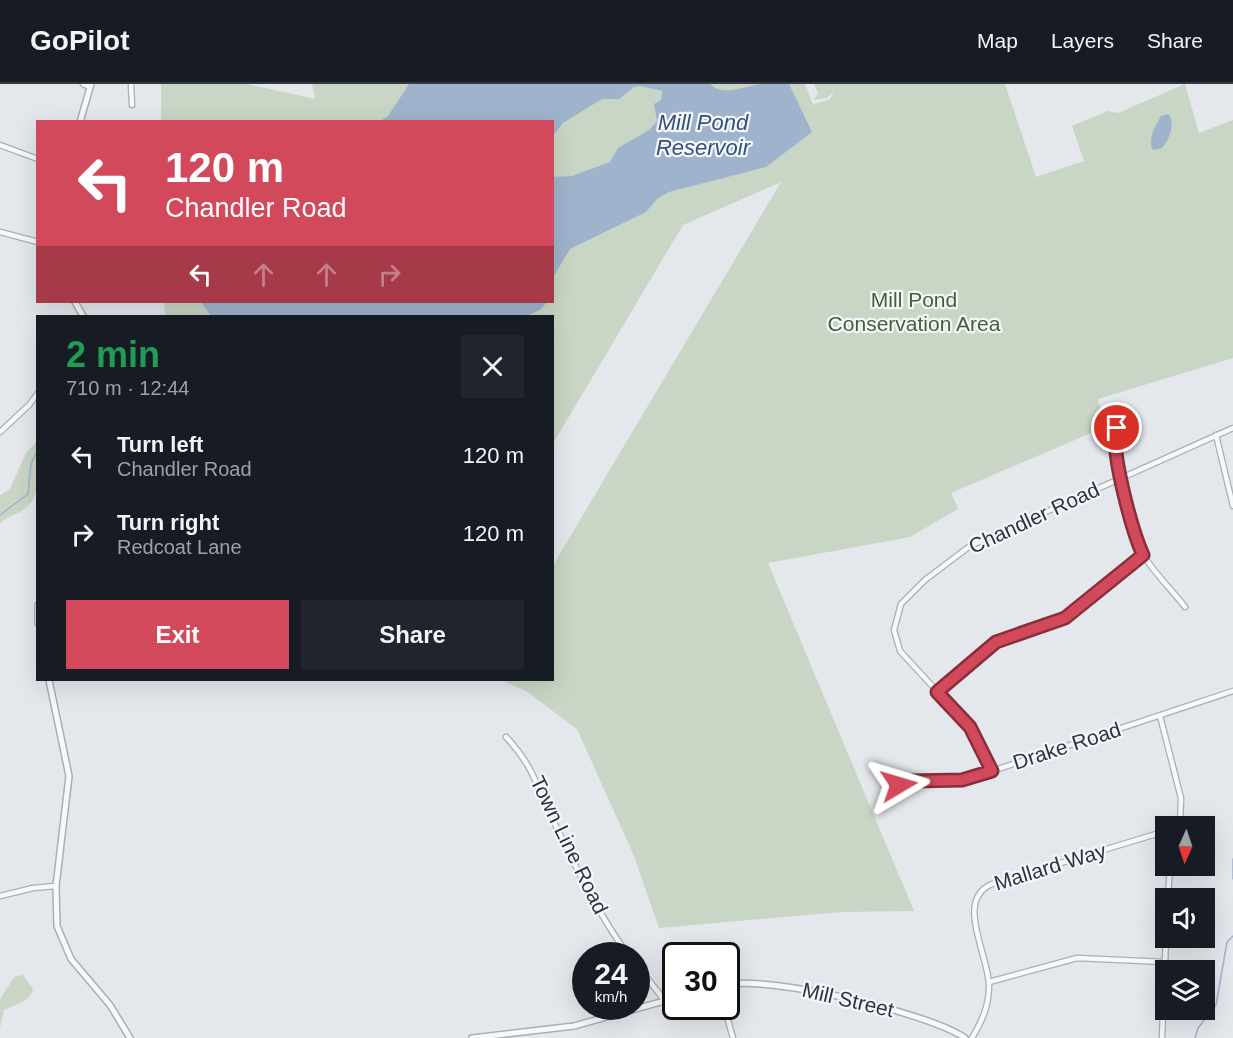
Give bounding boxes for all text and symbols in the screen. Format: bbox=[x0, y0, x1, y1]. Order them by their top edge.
text: GoPilot bbox=[30, 25, 130, 56]
text: Map bbox=[977, 29, 1018, 52]
text: Layers bbox=[1051, 29, 1114, 52]
text: Share bbox=[1147, 29, 1203, 52]
water label: Mill Pond Reservoir bbox=[656, 110, 752, 160]
icon: left bbox=[66, 144, 144, 222]
text: 120 m bbox=[165, 144, 284, 191]
text: Chandler Road bbox=[165, 193, 347, 223]
icon: left bbox=[184, 258, 217, 291]
icon: ahead bbox=[247, 258, 280, 291]
icon: ahead bbox=[310, 258, 343, 291]
icon: right bbox=[373, 258, 406, 291]
park label: Mill Pond Conservation Area bbox=[828, 288, 1001, 335]
text: 2 min bbox=[66, 334, 160, 375]
button: close bbox=[461, 335, 524, 398]
text: 710 m · 12:44 bbox=[66, 377, 189, 399]
pin bbox=[1091, 402, 1142, 453]
icon: arrive bbox=[1100, 411, 1133, 444]
text: Turn left bbox=[117, 432, 203, 457]
icon: left bbox=[66, 440, 99, 473]
text: 120 m bbox=[463, 443, 524, 468]
text: Chandler Road bbox=[117, 458, 252, 480]
street label: Chandler Road bbox=[965, 477, 1103, 558]
text: Turn right bbox=[117, 510, 219, 535]
icon: right bbox=[66, 518, 99, 551]
text: 120 m bbox=[463, 521, 524, 546]
text: Redcoat Lane bbox=[117, 536, 242, 558]
button: Exit bbox=[66, 600, 289, 669]
button: Share bbox=[301, 600, 524, 669]
street label: Drake Road bbox=[1010, 717, 1124, 774]
position arrow bbox=[867, 753, 931, 817]
street label: Town Line Road bbox=[526, 772, 613, 918]
north arrow bbox=[1155, 816, 1215, 876]
map controls bbox=[1155, 816, 1215, 1020]
street label: Mallard Way bbox=[991, 838, 1109, 894]
button: sound bbox=[1155, 888, 1215, 948]
speed limit sign: 30 bbox=[662, 942, 740, 1020]
text: 24 bbox=[594, 957, 628, 990]
button: layers bbox=[1155, 960, 1215, 1020]
street label: Mill Street bbox=[800, 978, 896, 1021]
text: km/h bbox=[595, 988, 627, 1005]

